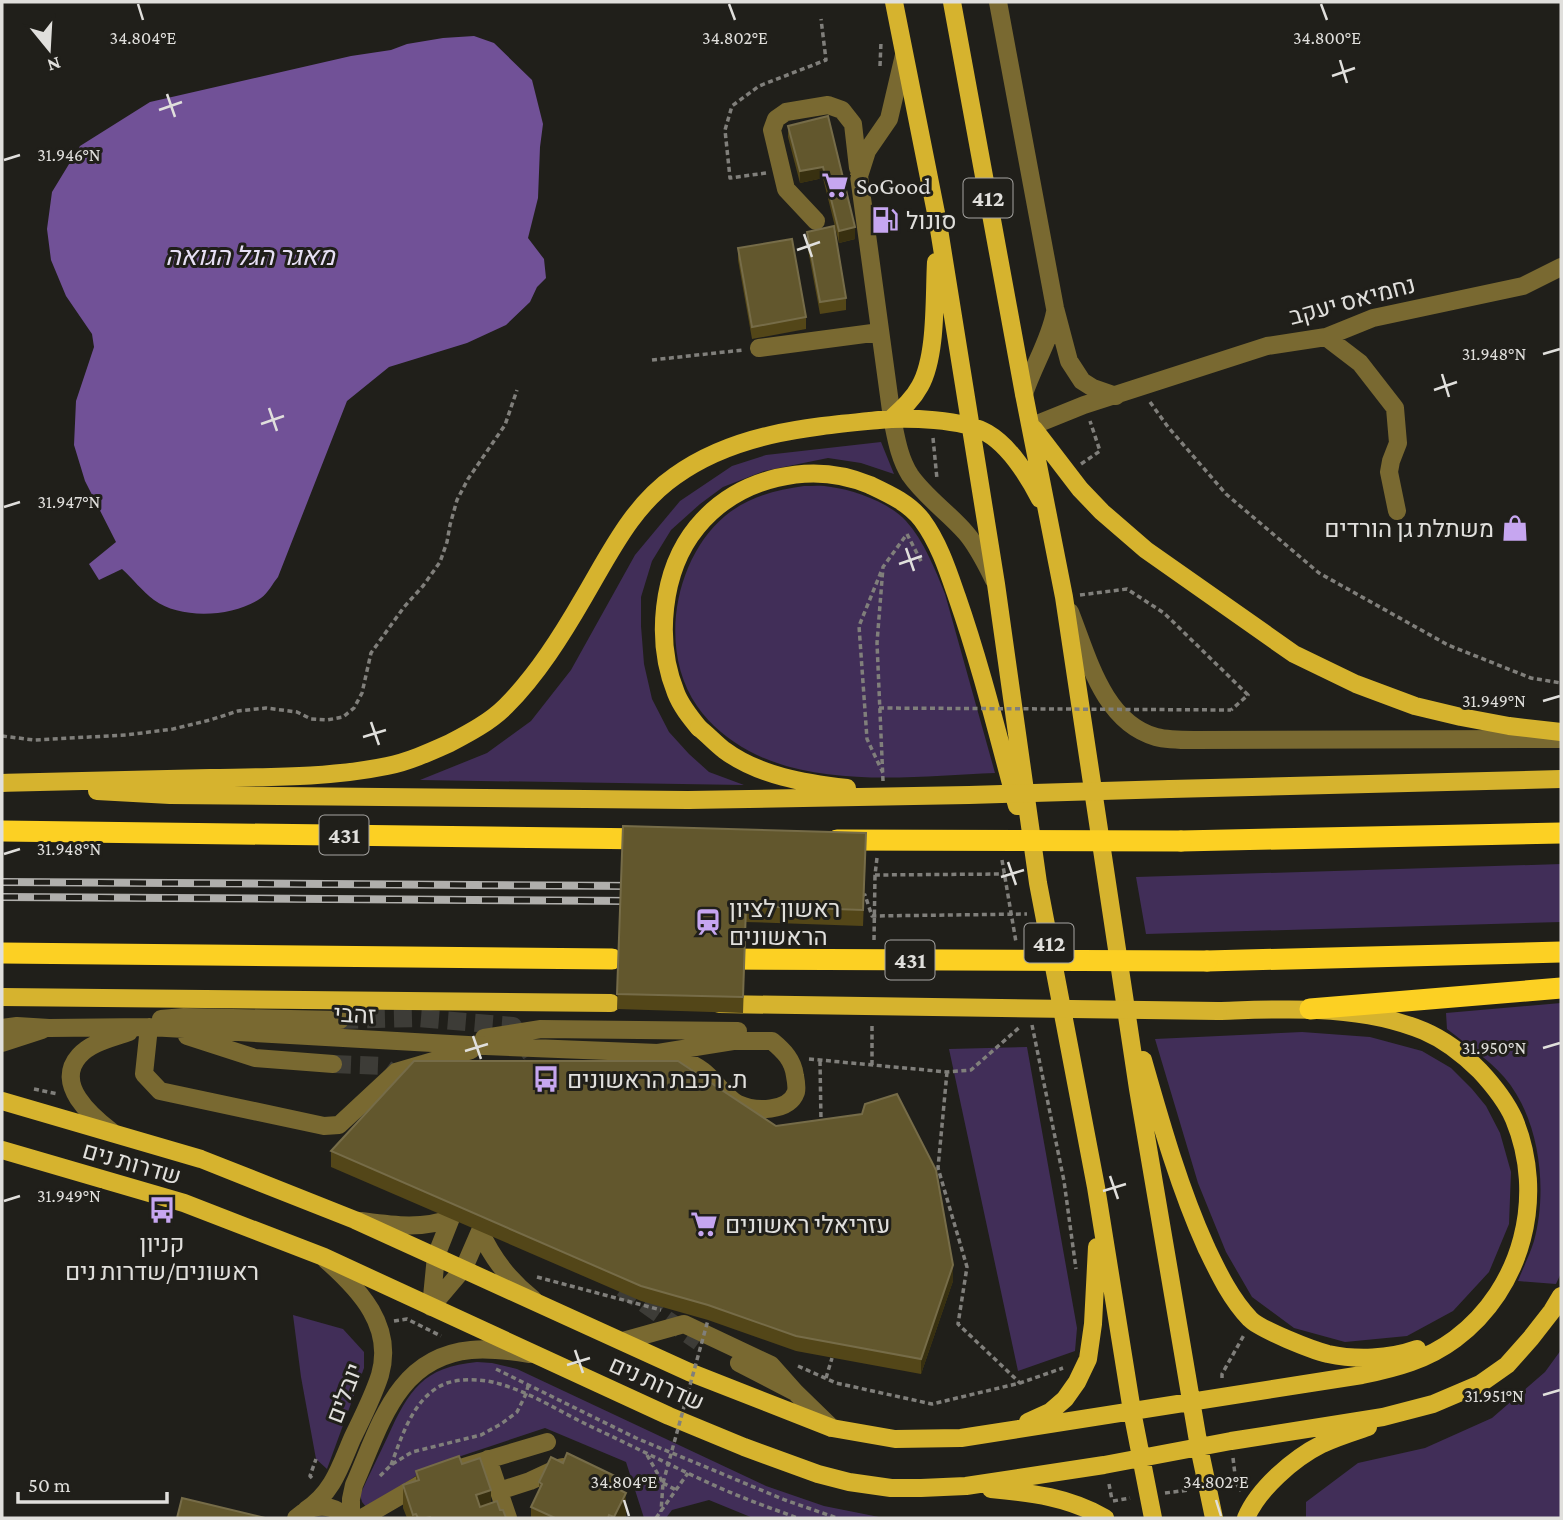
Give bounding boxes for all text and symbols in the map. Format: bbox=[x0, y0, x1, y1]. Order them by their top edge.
north arrow bbox=[14, 14, 84, 84]
text: 34.804°E bbox=[110, 28, 177, 48]
text: 34.802°E bbox=[702, 28, 768, 48]
text: 34.800°E bbox=[1293, 28, 1361, 48]
text: N bbox=[45, 53, 64, 77]
text: 31.946°N bbox=[37, 145, 101, 165]
supermarket icon: SoGood bbox=[820, 170, 850, 200]
place label: SoGood bbox=[856, 172, 931, 199]
road number: 412 bbox=[964, 178, 1012, 218]
fuel station icon: סונול bbox=[870, 205, 900, 235]
place label: סונול bbox=[906, 207, 956, 234]
water label: מאגר הגל הגואה bbox=[165, 242, 336, 271]
street label: נחמיאס יעקב bbox=[1286, 270, 1418, 330]
text: 31.948°N bbox=[1462, 344, 1526, 364]
text: 31.947°N bbox=[38, 492, 101, 512]
shop icon: משתלת גן הורדים bbox=[1500, 513, 1530, 543]
place label: משתלת גן הורדים bbox=[1324, 515, 1494, 542]
text: 31.949°N bbox=[1462, 691, 1526, 711]
road number: 431 bbox=[320, 816, 368, 855]
text: 31.948°N bbox=[37, 839, 101, 859]
place label: ראשון לציון הראשונים bbox=[729, 895, 840, 950]
station icon: ראשון לציון הראשונים bbox=[693, 907, 723, 937]
road number: 412 bbox=[1024, 924, 1074, 962]
road number: 431 bbox=[886, 940, 934, 979]
street label: זהבי bbox=[333, 999, 377, 1029]
text: 31.950°N bbox=[1462, 1038, 1526, 1058]
bus stop icon: ת. רכבת הראשונים bbox=[531, 1064, 561, 1094]
place label: ת. רכבת הראשונים bbox=[567, 1066, 747, 1093]
street label: שדרות נים bbox=[80, 1136, 184, 1190]
text: 31.949°N bbox=[37, 1186, 101, 1206]
bus stop icon: קניון ראשונים/שדרות נים bbox=[147, 1195, 177, 1225]
supermarket icon: עזריאלי ראשונים bbox=[689, 1209, 719, 1239]
place label: עזריאלי ראשונים bbox=[725, 1211, 890, 1238]
place label: קניון ראשונים/שדרות נים bbox=[65, 1230, 259, 1285]
street label: שדרות נים bbox=[605, 1350, 709, 1416]
street label: יובלים bbox=[320, 1359, 368, 1427]
text: 31.951°N bbox=[1464, 1386, 1524, 1406]
scale bar bbox=[18, 1460, 166, 1504]
text: 34.804°E bbox=[591, 1472, 658, 1492]
text: 34.802°E bbox=[1183, 1472, 1249, 1492]
text: 50 m bbox=[28, 1473, 71, 1497]

